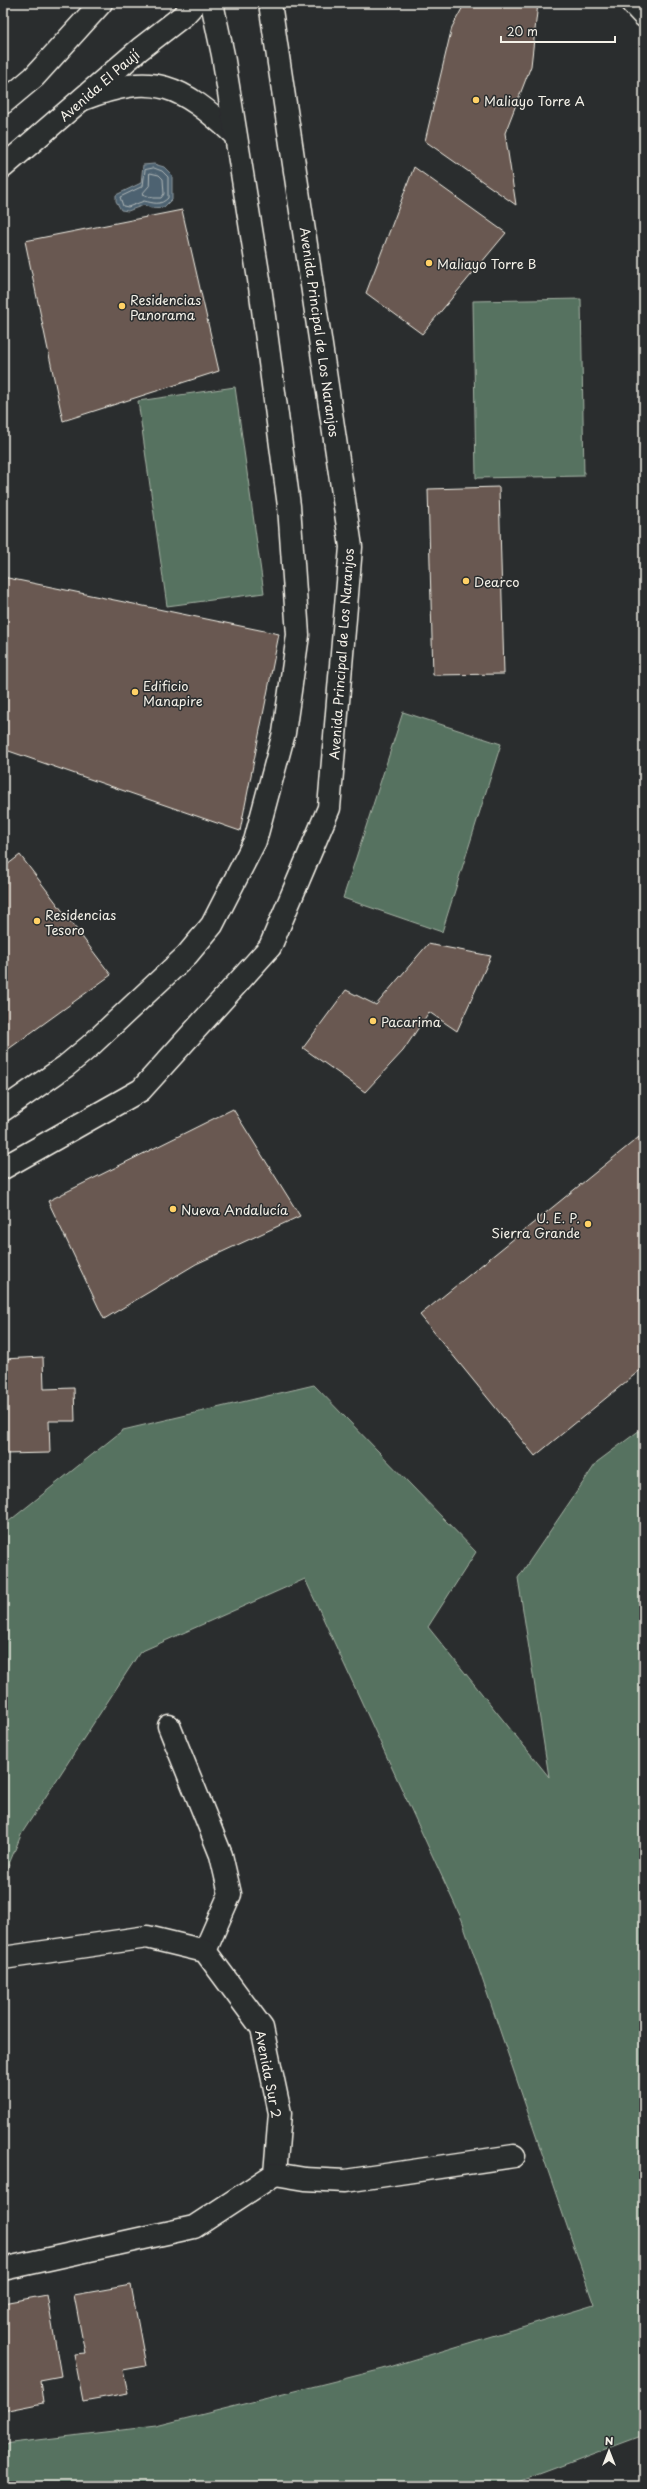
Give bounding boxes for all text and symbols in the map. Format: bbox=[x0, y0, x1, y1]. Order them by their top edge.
scale bar bbox=[501, 18, 615, 44]
text: 20 m bbox=[507, 22, 538, 40]
street label: Avenida El Paují bbox=[55, 45, 143, 125]
place label: Maliayo Torre A bbox=[484, 91, 585, 110]
marker: Maliayo Torre A bbox=[471, 95, 481, 105]
street label: Avenida Principal de Los Naranjos bbox=[296, 226, 344, 438]
place label: Maliayo Torre B bbox=[437, 254, 536, 273]
marker: Maliayo Torre B bbox=[424, 258, 434, 268]
place label: Residencias Panorama bbox=[130, 290, 201, 324]
marker: Residencias Panorama bbox=[117, 301, 127, 311]
street label: Avenida Principal de Los Naranjos bbox=[324, 548, 358, 760]
place label: Dearco bbox=[474, 572, 519, 591]
marker: Dearco bbox=[461, 576, 471, 586]
place label: Edificio Manapire bbox=[143, 676, 203, 710]
marker: Edificio Manapire bbox=[130, 687, 140, 697]
place label: Residencias Tesoro bbox=[45, 905, 116, 939]
marker: Residencias Tesoro bbox=[32, 916, 42, 926]
place label: Pacarima bbox=[381, 1012, 442, 1031]
marker: Pacarima bbox=[368, 1016, 378, 1026]
place label: Nueva Andalucía bbox=[181, 1200, 289, 1219]
marker: Nueva Andalucía bbox=[168, 1204, 178, 1214]
place label: U. E. P. Sierra Grande bbox=[491, 1208, 580, 1242]
marker: U. E. P. Sierra Grande bbox=[583, 1219, 593, 1229]
street label: Avenida Sur 2 bbox=[251, 2028, 287, 2120]
north arrow bbox=[589, 2431, 629, 2471]
text: N bbox=[605, 2432, 614, 2449]

